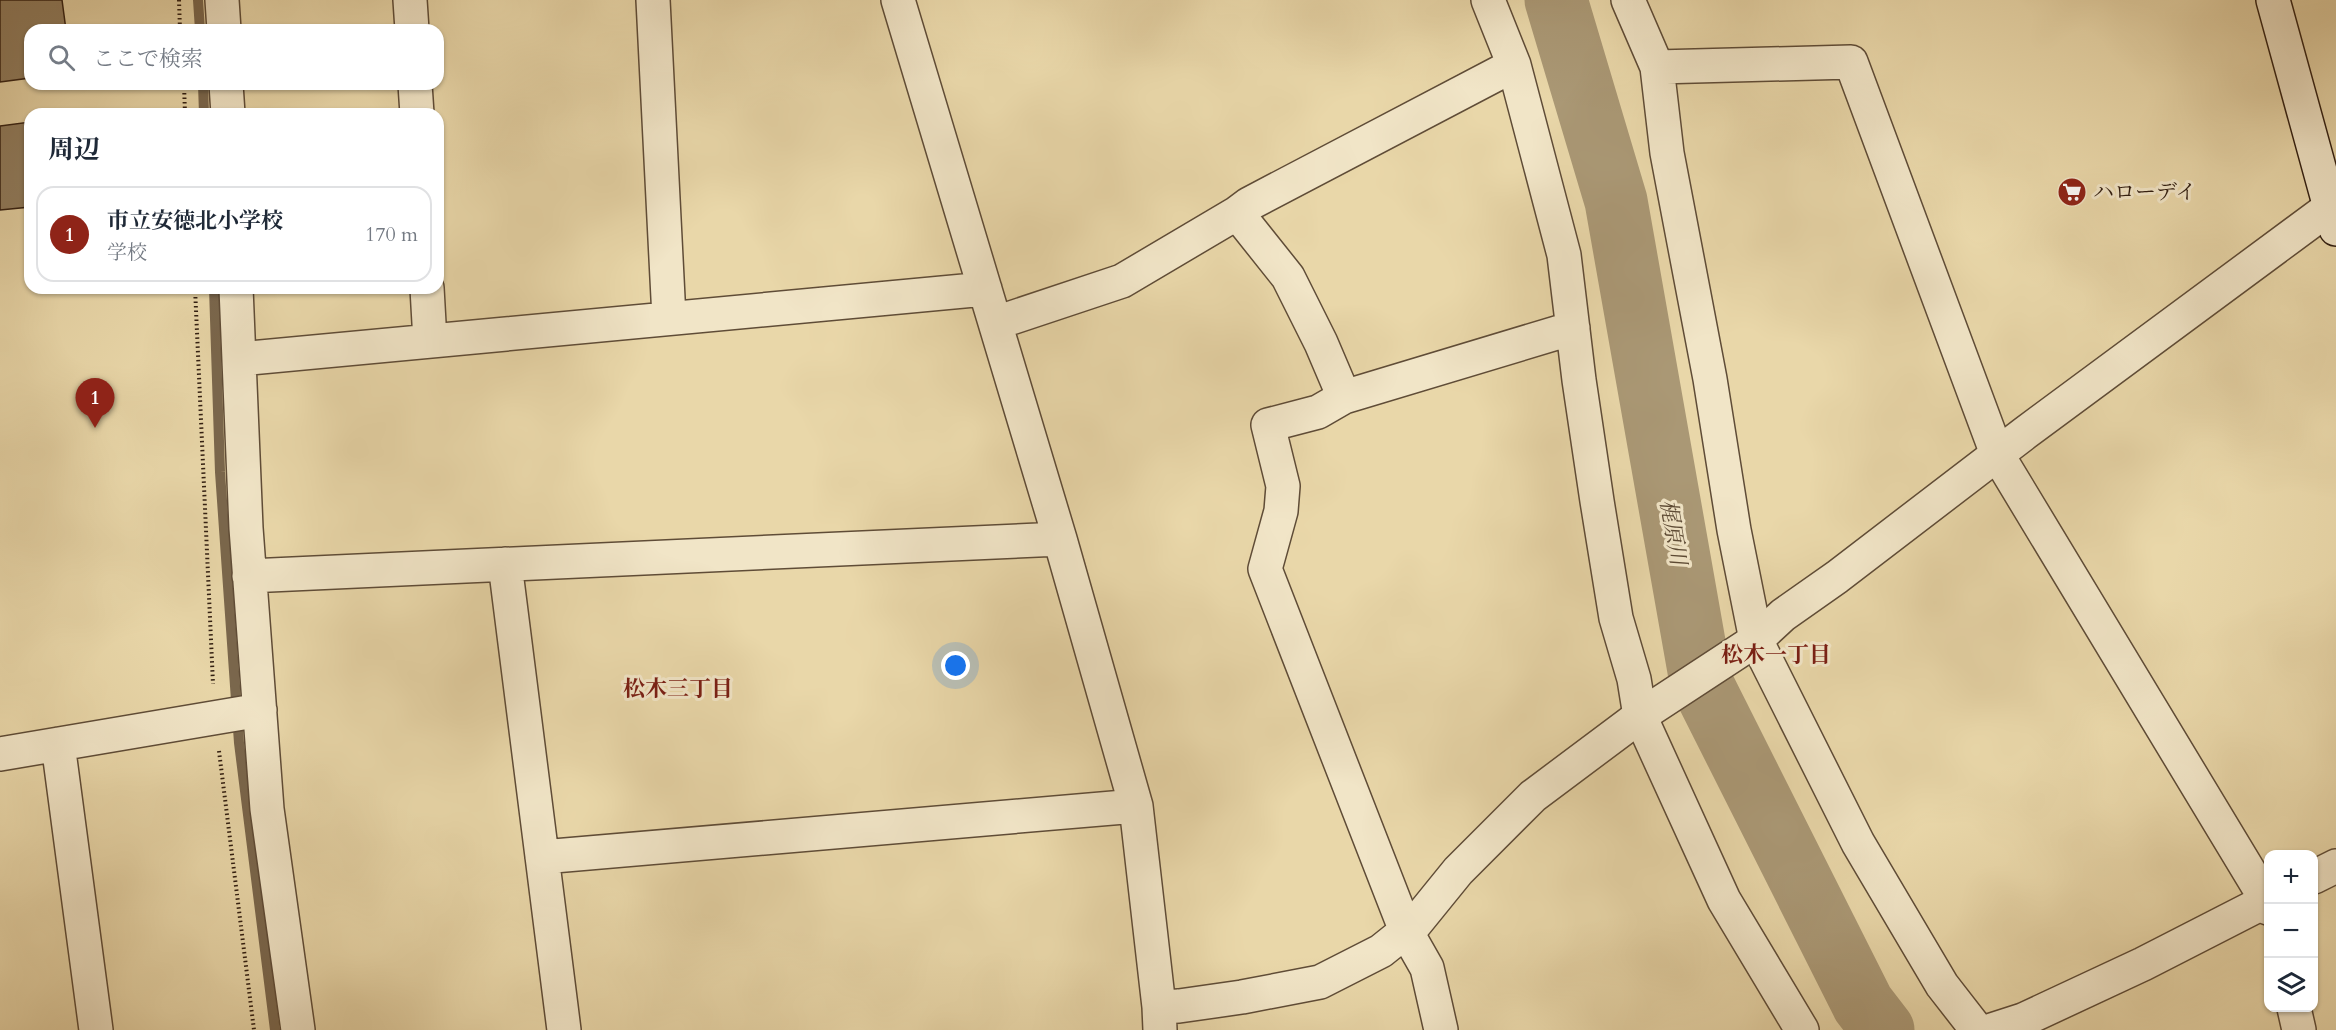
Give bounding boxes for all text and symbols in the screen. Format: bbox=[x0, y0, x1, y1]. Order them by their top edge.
search box bbox=[24, 24, 444, 90]
icon: search bbox=[45, 41, 78, 74]
text: ここで検索 bbox=[93, 44, 203, 74]
text: 周辺 bbox=[48, 132, 100, 167]
supermarket icon: ハローデイ bbox=[2056, 176, 2088, 208]
place label: ハローデイ bbox=[2093, 178, 2197, 207]
text: 市立安徳北小学校 bbox=[107, 206, 283, 236]
text: 1 bbox=[64, 221, 75, 248]
text: 170 m bbox=[365, 221, 418, 248]
text: 学校 bbox=[107, 239, 147, 266]
pin: 1 bbox=[76, 378, 115, 428]
water label: 梶原川 bbox=[1653, 497, 1694, 569]
district label: 松木一丁目 bbox=[1721, 640, 1831, 670]
your location bbox=[941, 651, 970, 680]
district label: 松木三丁目 bbox=[623, 674, 733, 704]
map controls bbox=[2264, 850, 2318, 1012]
button: + bbox=[2264, 850, 2318, 904]
button: − bbox=[2264, 904, 2318, 958]
button: layers bbox=[2264, 958, 2318, 1012]

